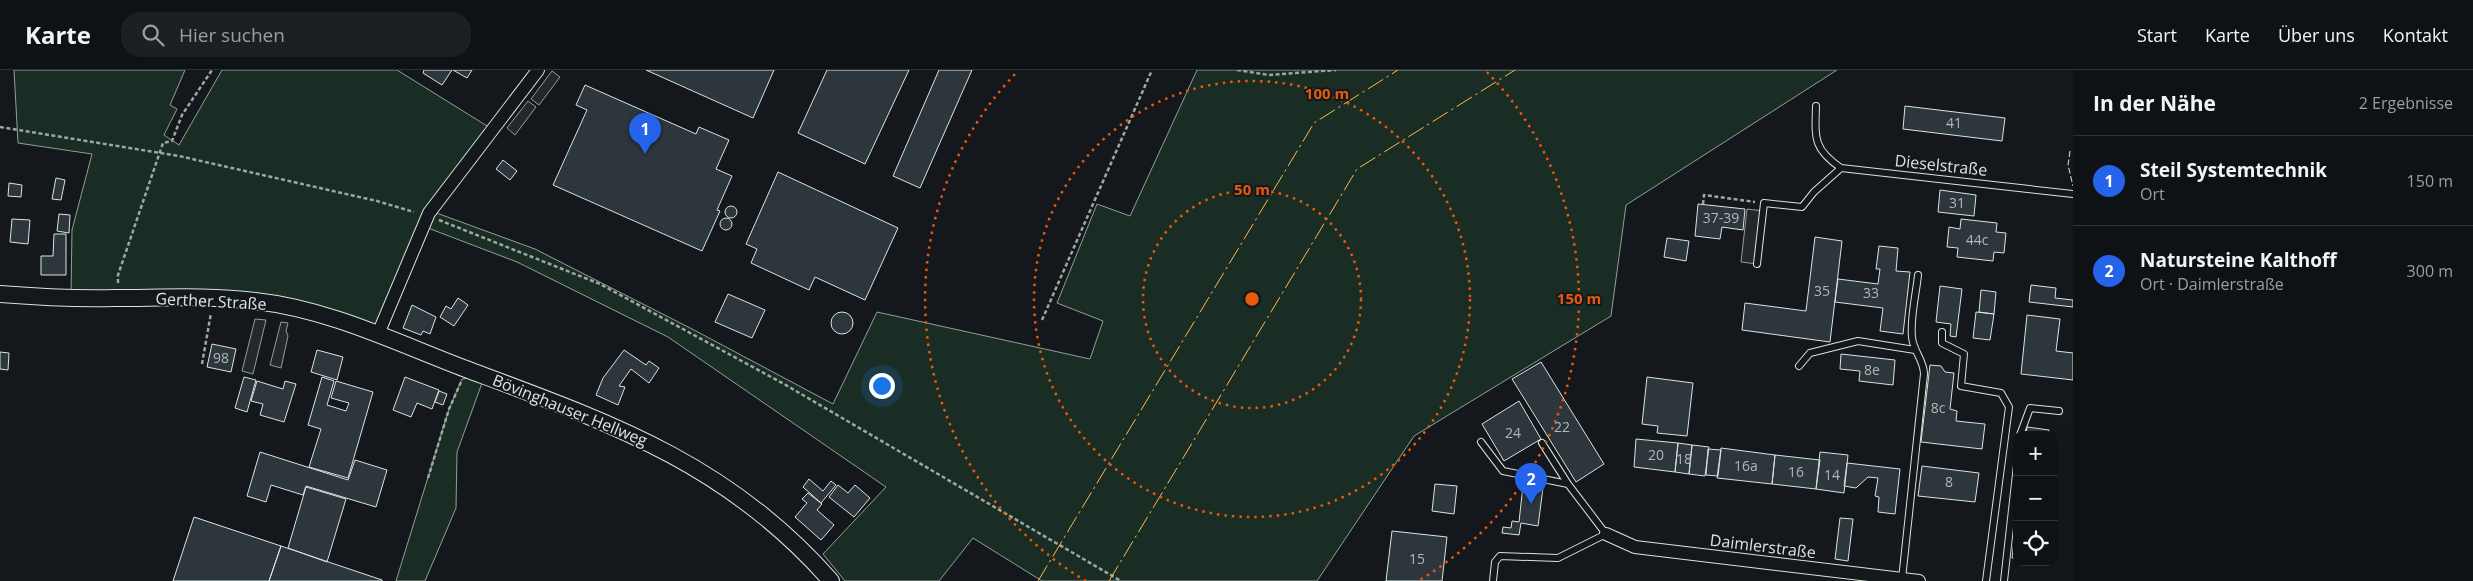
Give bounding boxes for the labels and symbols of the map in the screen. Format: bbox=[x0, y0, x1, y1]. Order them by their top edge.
text: 100 m bbox=[1305, 83, 1349, 103]
pin: 1 bbox=[629, 113, 661, 154]
house number: 41 bbox=[1946, 113, 1962, 132]
street label: Dieselstraße bbox=[1894, 149, 1988, 181]
text: 50 m bbox=[1234, 179, 1270, 199]
house number: 31 bbox=[1949, 193, 1965, 212]
house number: 37-39 bbox=[1703, 208, 1739, 227]
house number: 44c bbox=[1966, 230, 1989, 249]
house number: 35 bbox=[1814, 281, 1830, 300]
house number: 33 bbox=[1863, 283, 1879, 302]
street label: Gerther Straße bbox=[155, 287, 267, 315]
text: 150 m bbox=[1557, 288, 1601, 308]
centre of rings bbox=[1243, 290, 1261, 308]
house number: 98 bbox=[213, 348, 229, 367]
house number: 8e bbox=[1864, 360, 1880, 379]
street label: Bövinghauser Hellweg bbox=[489, 369, 651, 451]
your location bbox=[869, 373, 895, 399]
house number: 8c bbox=[1931, 398, 1946, 417]
house number: 22 bbox=[1554, 417, 1570, 436]
house number: 24 bbox=[1505, 423, 1521, 442]
house number: 20 bbox=[1648, 445, 1664, 464]
house number: 18 bbox=[1676, 449, 1692, 468]
house number: 16a bbox=[1734, 456, 1758, 475]
house number: 16 bbox=[1788, 462, 1804, 481]
pin: 2 bbox=[1515, 463, 1547, 504]
house number: 14 bbox=[1824, 465, 1840, 484]
house number: 8 bbox=[1945, 472, 1953, 491]
street label: Daimlerstraße bbox=[1709, 529, 1817, 563]
house number: 15 bbox=[1409, 549, 1425, 568]

